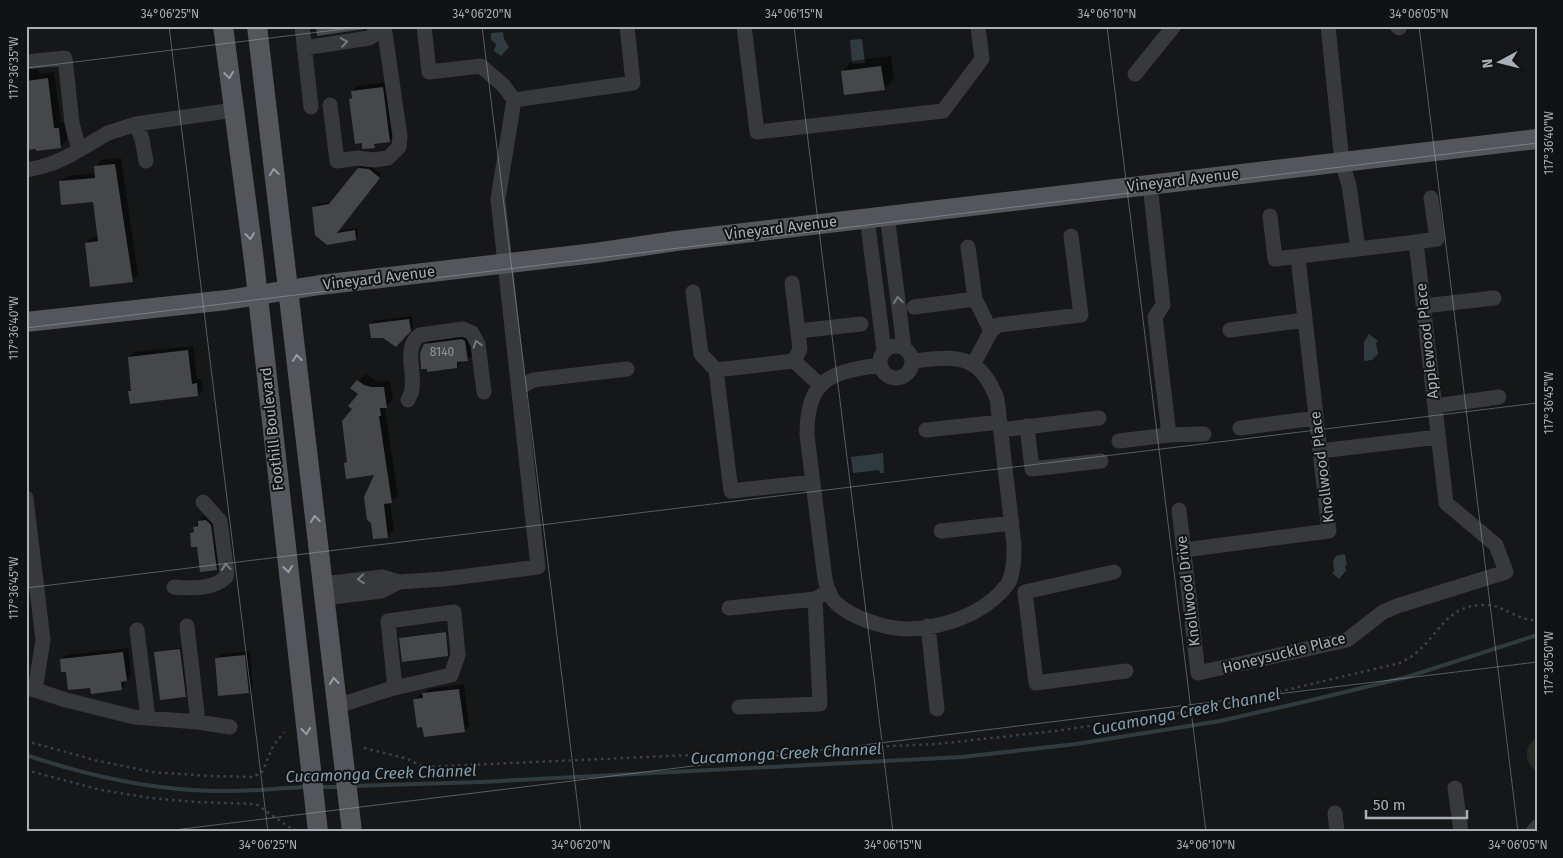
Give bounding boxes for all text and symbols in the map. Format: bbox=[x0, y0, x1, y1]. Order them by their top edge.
text: 34°06'25"N bbox=[141, 7, 199, 21]
text: 34°06'20"N bbox=[452, 7, 512, 21]
text: 34°06'15"N bbox=[765, 7, 823, 21]
text: 34°06'10"N bbox=[1078, 7, 1136, 21]
text: 34°06'05"N bbox=[1389, 7, 1449, 21]
text: 117°36'35"W bbox=[7, 36, 21, 100]
one-way arrow bbox=[340, 37, 348, 48]
north arrow bbox=[1476, 38, 1526, 88]
text: N bbox=[1479, 58, 1497, 69]
one-way arrow bbox=[223, 71, 234, 79]
text: 117°36'40"W bbox=[1542, 111, 1556, 175]
street label: Vineyard Avenue bbox=[1126, 164, 1240, 196]
one-way arrow bbox=[269, 168, 280, 176]
street label: Vineyard Avenue bbox=[724, 212, 838, 244]
one-way arrow bbox=[244, 232, 255, 240]
street label: Vineyard Avenue bbox=[322, 262, 436, 294]
street label: Applewood Place bbox=[1412, 282, 1442, 400]
one-way arrow bbox=[893, 295, 904, 303]
text: 117°36'40"W bbox=[7, 296, 21, 360]
one-way arrow bbox=[472, 340, 482, 349]
house number: 8140 bbox=[430, 345, 455, 359]
one-way arrow bbox=[292, 354, 303, 362]
street label: Foothill Boulevard bbox=[257, 366, 287, 492]
text: 117°36'45"W bbox=[1542, 371, 1556, 434]
street label: Knollwood Place bbox=[1306, 410, 1338, 524]
one-way arrow bbox=[310, 515, 321, 523]
street label: Knollwood Drive bbox=[1172, 535, 1204, 647]
text: 117°36'45"W bbox=[7, 556, 21, 619]
one-way arrow bbox=[221, 562, 232, 570]
one-way arrow bbox=[282, 566, 293, 574]
one-way arrow bbox=[357, 573, 365, 584]
street label: Honeysuckle Place bbox=[1221, 629, 1347, 677]
text: 117°36'50"W bbox=[1542, 631, 1556, 695]
one-way arrow bbox=[329, 677, 340, 685]
water label: Cucamonga Creek Channel bbox=[1091, 684, 1282, 739]
one-way arrow bbox=[300, 727, 311, 735]
water label: Cucamonga Creek Channel bbox=[690, 739, 882, 768]
water label: Cucamonga Creek Channel bbox=[285, 761, 477, 786]
scale bar bbox=[1366, 788, 1467, 820]
text: 50 m bbox=[1373, 796, 1406, 814]
text: 34°06'25"N bbox=[239, 838, 297, 852]
text: 34°06'20"N bbox=[551, 838, 611, 852]
text: 34°06'15"N bbox=[864, 838, 922, 852]
text: 34°06'10"N bbox=[1177, 838, 1235, 852]
text: 34°06'05"N bbox=[1488, 838, 1548, 852]

